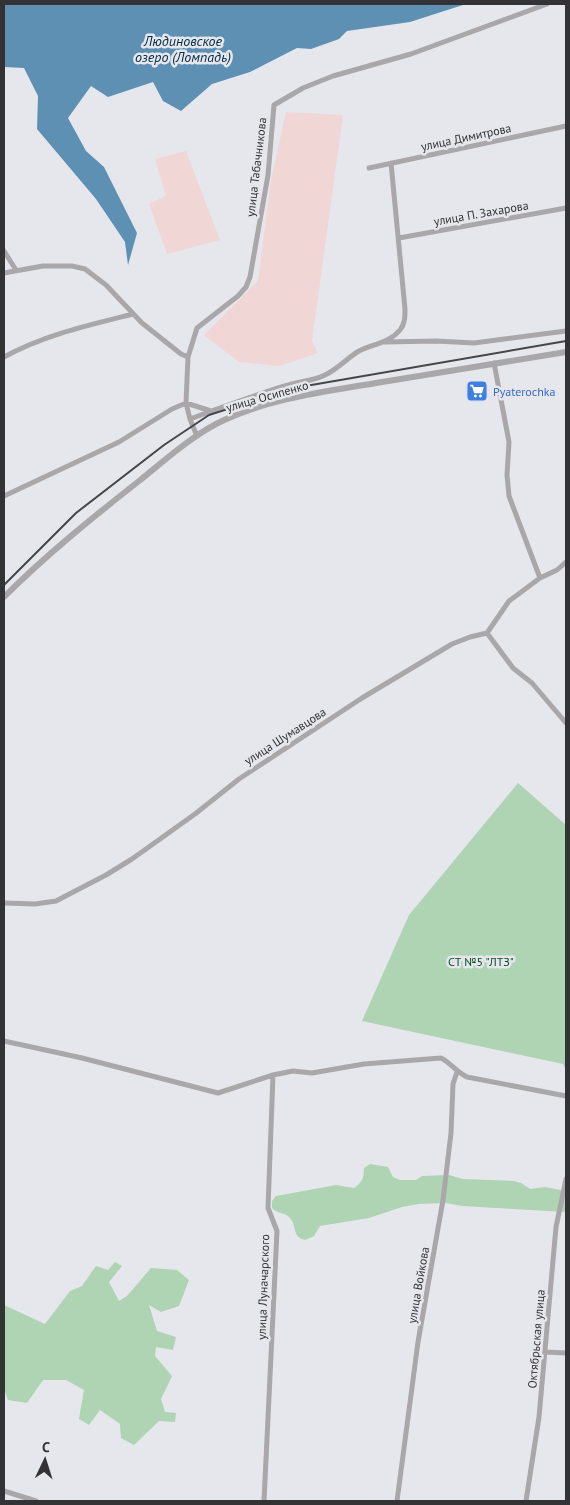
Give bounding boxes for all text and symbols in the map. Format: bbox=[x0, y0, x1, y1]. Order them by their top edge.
water label: Людиновское озеро (Ломпадь) bbox=[135, 32, 231, 66]
street label: улица Табачникова bbox=[242, 116, 270, 218]
street label: улица Димитрова bbox=[419, 120, 513, 154]
street label: улица П. Захарова bbox=[432, 197, 530, 229]
street label: улица Осипенко bbox=[224, 377, 310, 415]
supermarket icon: Pyaterochka bbox=[465, 379, 489, 403]
place label: Pyaterochka bbox=[493, 384, 556, 399]
street label: улица Шумавцова bbox=[241, 704, 329, 768]
park label: СТ №5 "ЛТЗ" bbox=[448, 954, 514, 969]
street label: улица Луначарского bbox=[254, 1234, 272, 1340]
street label: улица Войкова bbox=[404, 1245, 432, 1325]
street label: Октябрьская улица bbox=[524, 1289, 548, 1389]
north arrow bbox=[20, 1435, 70, 1485]
text: С bbox=[41, 1438, 51, 1456]

